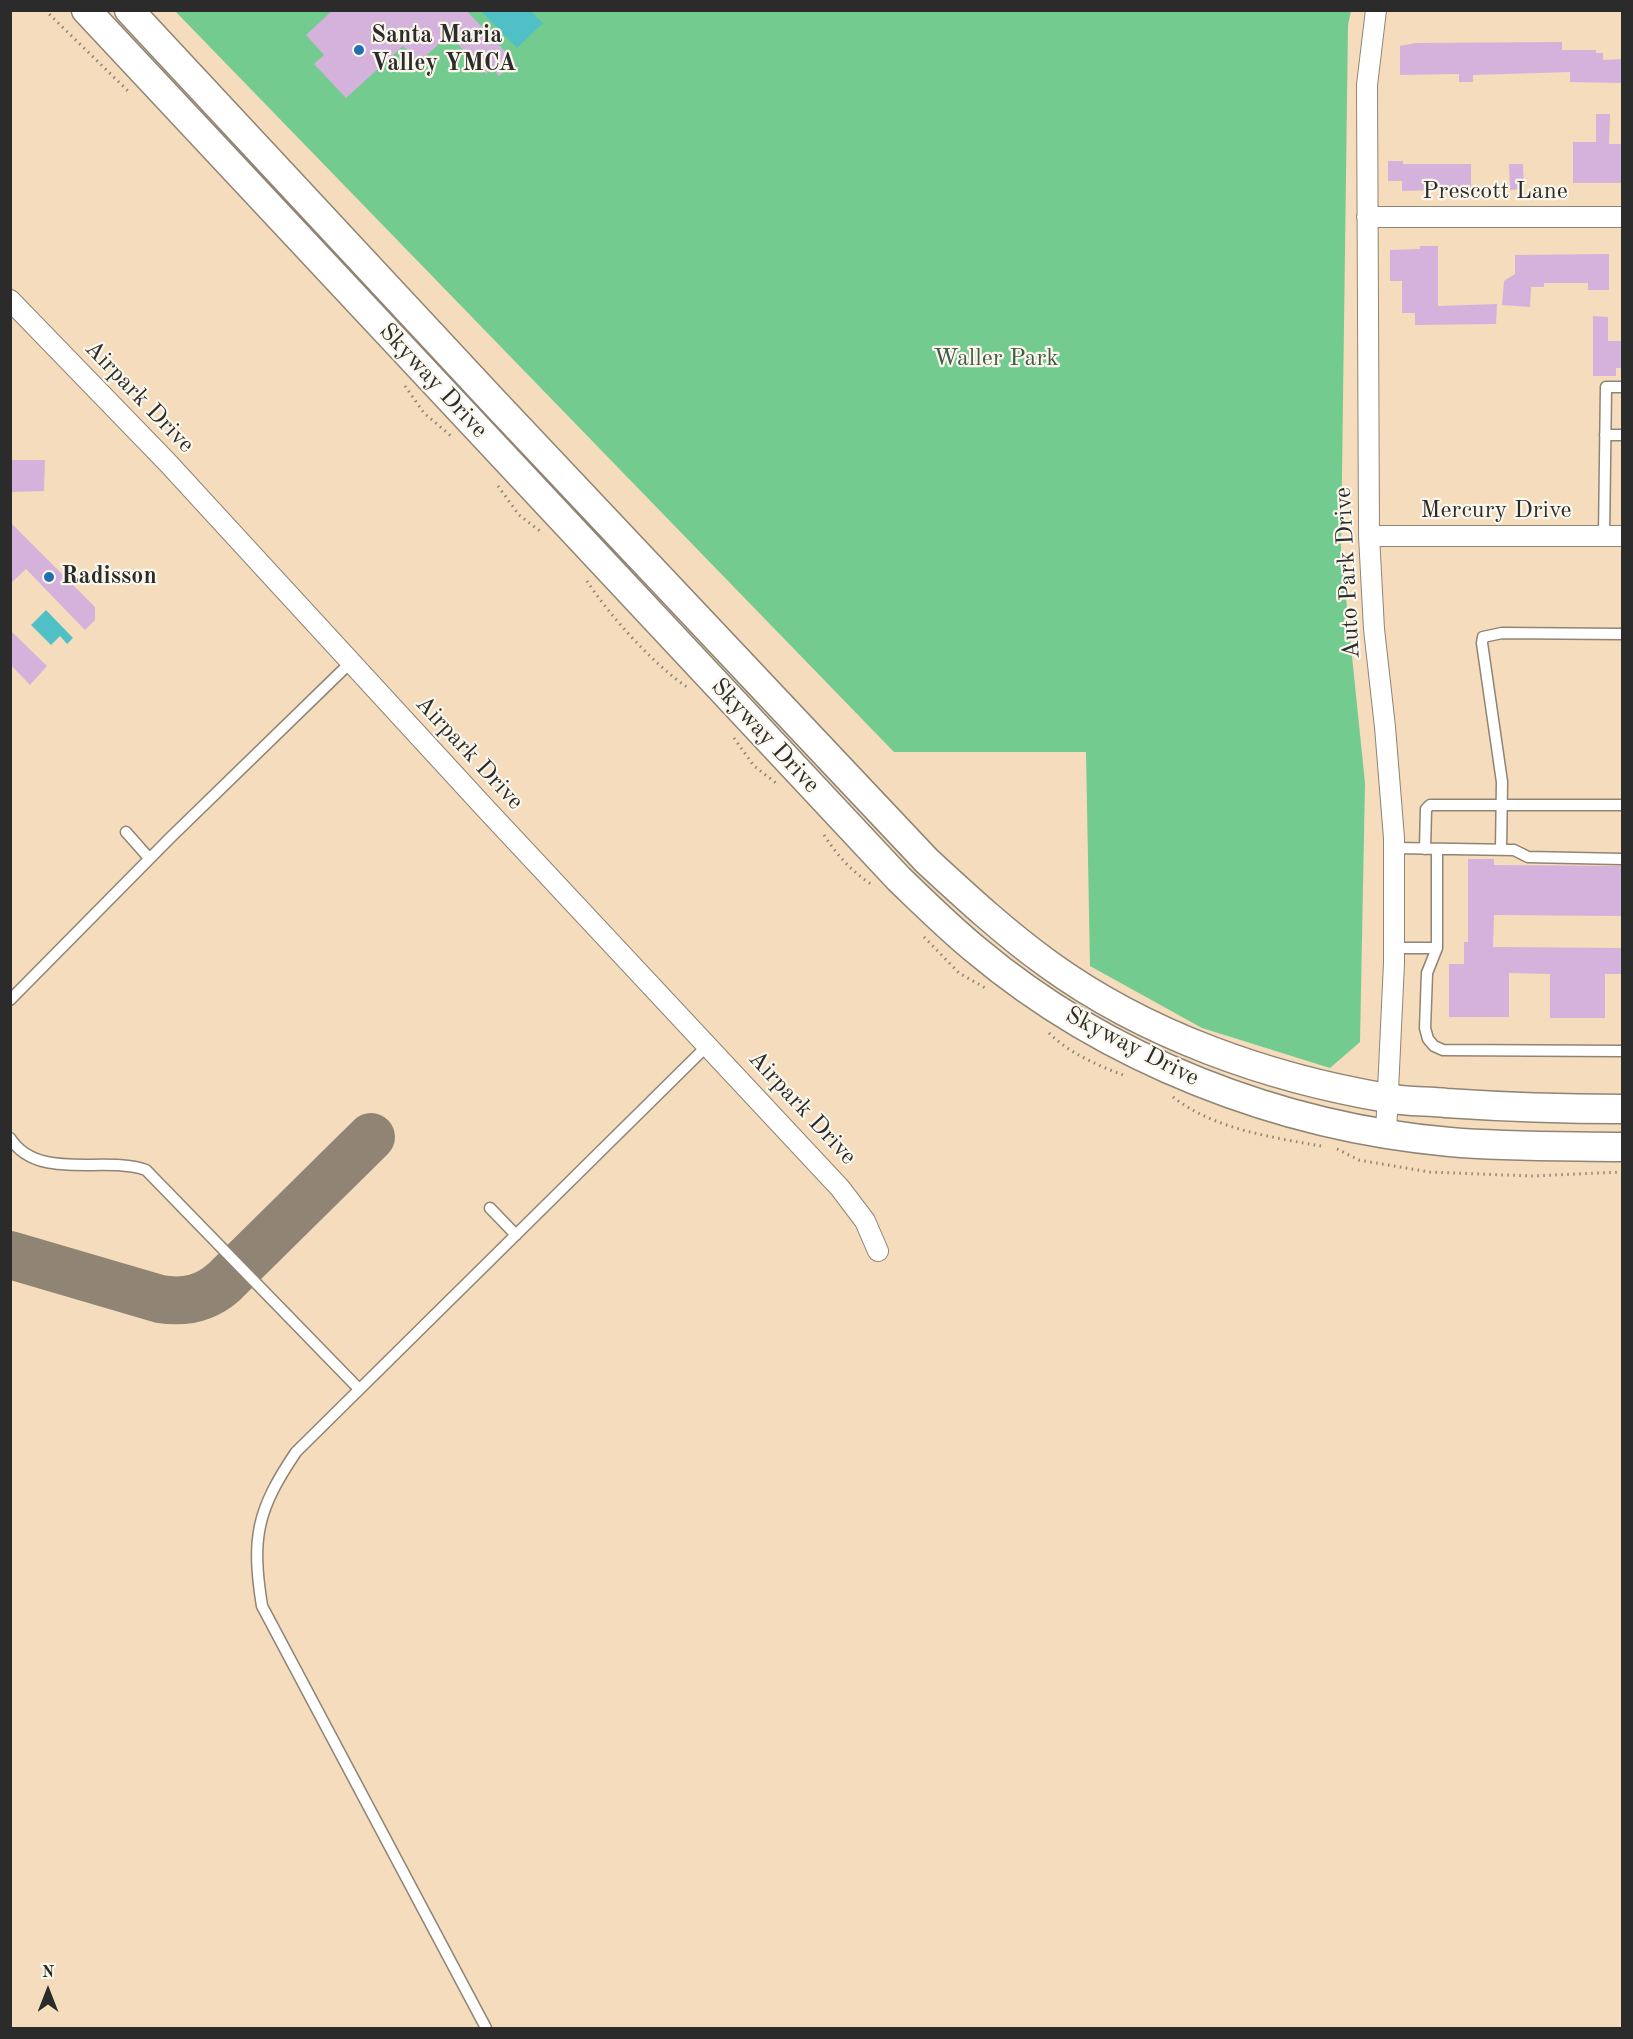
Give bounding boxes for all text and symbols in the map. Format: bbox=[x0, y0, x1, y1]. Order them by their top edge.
place label: Santa Maria Valley YMCA bbox=[371, 22, 516, 78]
marker: Santa Maria Valley YMCA bbox=[352, 43, 366, 57]
street label: Prescott Lane bbox=[1422, 178, 1568, 206]
street label: Skyway Drive bbox=[373, 318, 493, 444]
street label: Airpark Drive bbox=[78, 335, 200, 459]
park label: Waller Park bbox=[933, 345, 1059, 373]
street label: Auto Park Drive bbox=[1329, 486, 1367, 660]
street label: Mercury Drive bbox=[1420, 497, 1572, 525]
place label: Radisson bbox=[61, 563, 157, 591]
marker: Radisson bbox=[42, 570, 56, 584]
street label: Skyway Drive bbox=[705, 673, 825, 799]
street label: Airpark Drive bbox=[409, 690, 529, 816]
street label: Skyway Drive bbox=[1060, 1001, 1204, 1093]
street label: Airpark Drive bbox=[742, 1045, 862, 1171]
north arrow bbox=[18, 1961, 78, 2021]
text: N bbox=[42, 1965, 54, 1981]

